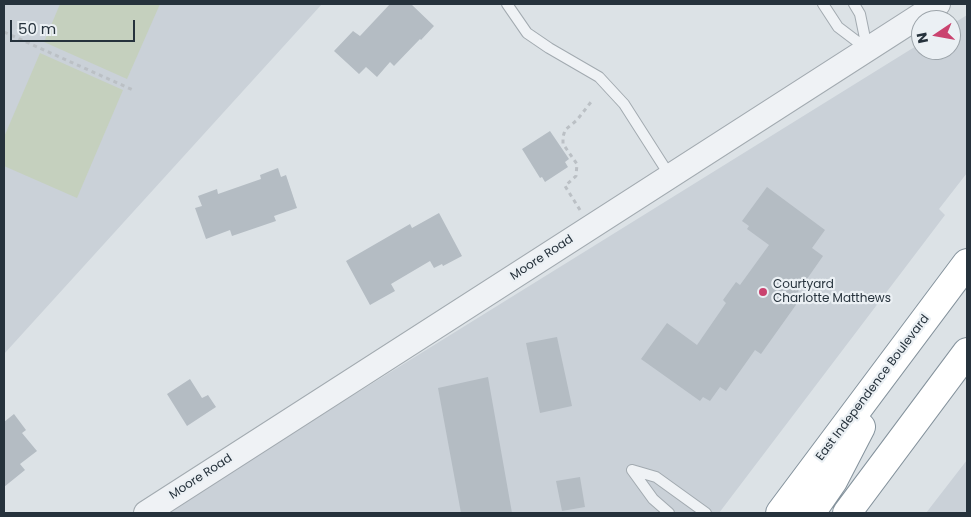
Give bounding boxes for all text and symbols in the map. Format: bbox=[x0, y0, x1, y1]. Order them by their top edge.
scale bar bbox=[12, 10, 138, 42]
north arrow bbox=[911, 10, 961, 60]
text: 50 m bbox=[18, 18, 56, 39]
text: N bbox=[911, 31, 933, 45]
street label: Moore Road bbox=[508, 232, 576, 284]
place label: Courtyard Charlotte Matthews bbox=[773, 278, 891, 306]
marker: Courtyard Charlotte Matthews bbox=[757, 286, 769, 298]
street label: East Independence Boulevard bbox=[813, 312, 933, 464]
street label: Moore Road bbox=[167, 451, 235, 503]

